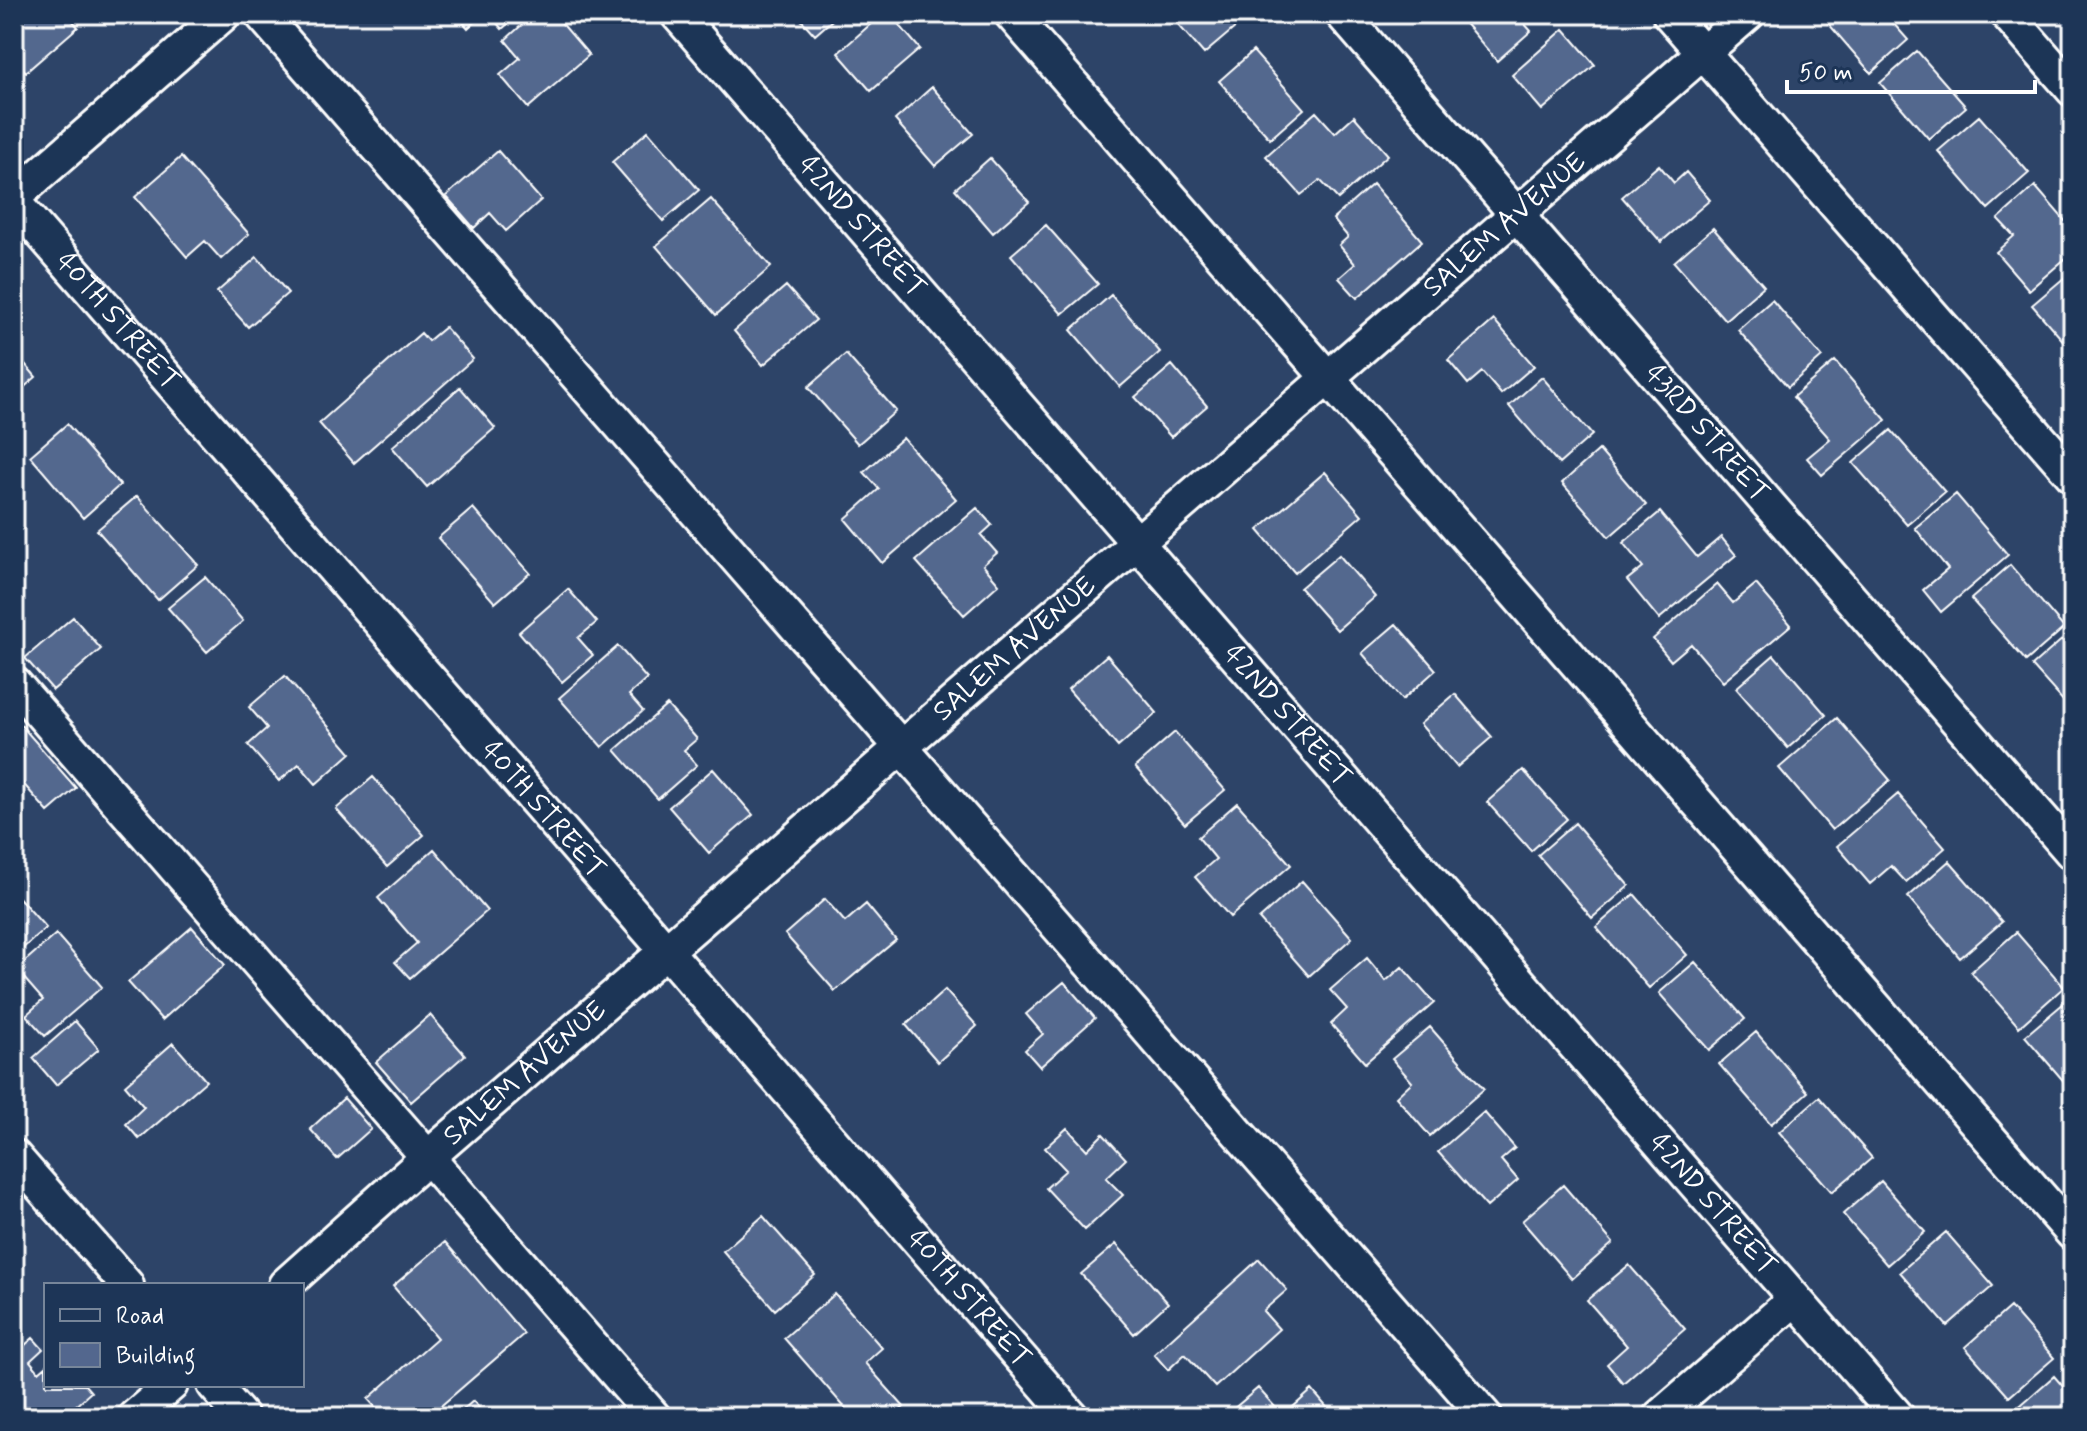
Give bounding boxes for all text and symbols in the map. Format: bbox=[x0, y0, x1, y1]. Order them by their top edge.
scale bar bbox=[1787, 44, 2035, 94]
text: 50 m bbox=[1799, 58, 1853, 89]
street label: SALEM AVENUE bbox=[1415, 144, 1594, 306]
street label: 42ND STREET bbox=[790, 147, 935, 306]
street label: 40TH STREET bbox=[47, 244, 188, 398]
street label: 43RD STREET bbox=[1636, 356, 1778, 511]
street label: SALEM AVENUE bbox=[925, 568, 1104, 730]
street label: 42ND STREET bbox=[1215, 636, 1360, 795]
street label: 40TH STREET bbox=[473, 733, 614, 887]
street label: SALEM AVENUE bbox=[435, 992, 614, 1154]
street label: 42ND STREET bbox=[1641, 1125, 1785, 1284]
street label: 40TH STREET bbox=[898, 1221, 1039, 1376]
legend bbox=[44, 1283, 304, 1387]
text: Road bbox=[116, 1301, 164, 1332]
text: Building bbox=[116, 1341, 196, 1375]

